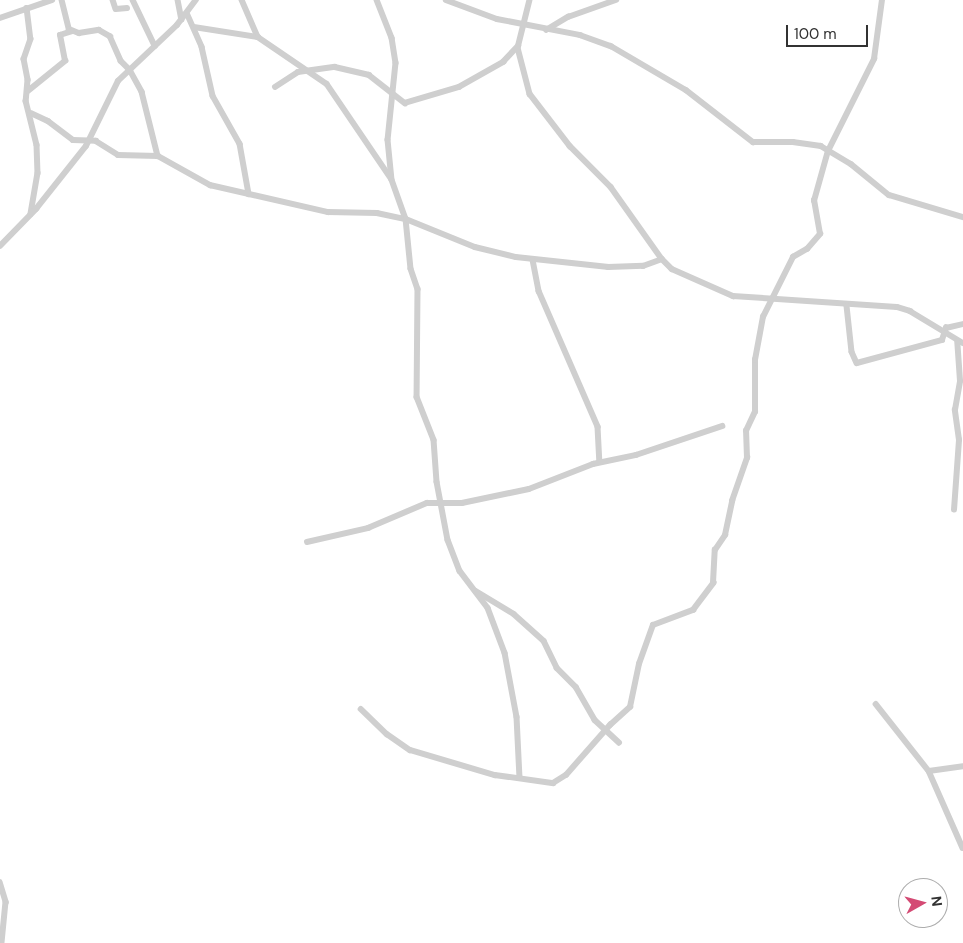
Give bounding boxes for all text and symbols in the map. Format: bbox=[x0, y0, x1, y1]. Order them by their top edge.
scale bar bbox=[788, 15, 870, 47]
text: 100 m bbox=[794, 24, 837, 44]
north arrow bbox=[898, 878, 948, 928]
text: N bbox=[927, 895, 946, 907]

